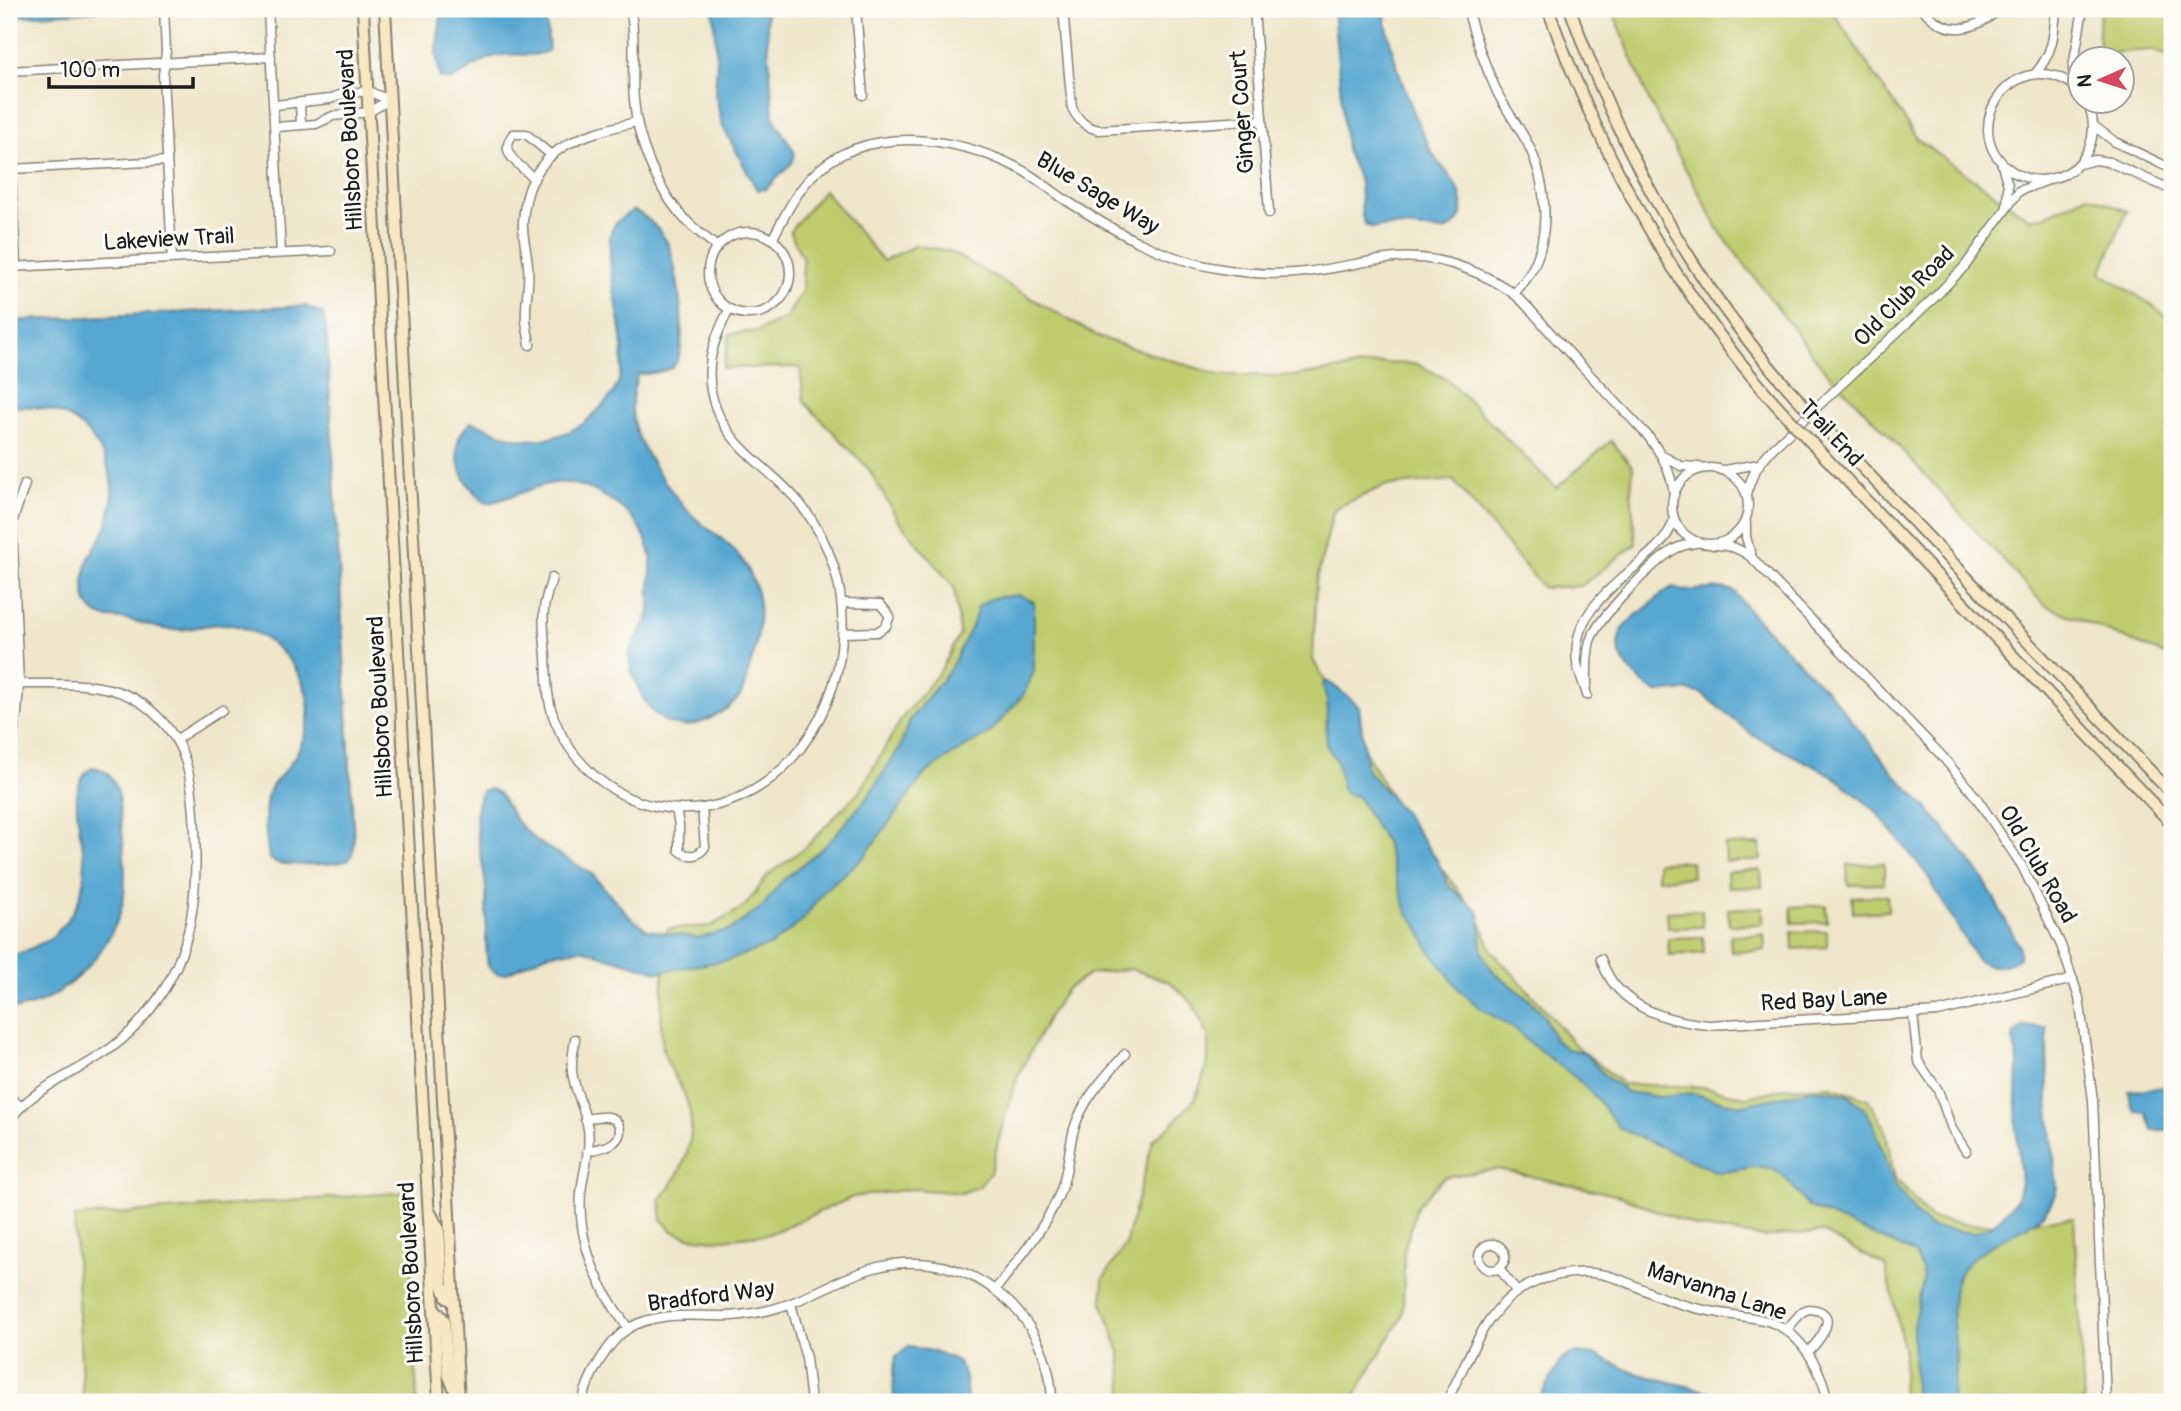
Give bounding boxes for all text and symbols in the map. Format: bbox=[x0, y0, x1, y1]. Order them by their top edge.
scale bar bbox=[49, 46, 192, 90]
north arrow bbox=[2066, 46, 2136, 116]
street label: Hillsboro Boulevard bbox=[331, 48, 369, 232]
street label: Ginger Court bbox=[1223, 48, 1261, 175]
text: 100 m bbox=[60, 57, 120, 84]
text: N bbox=[2073, 74, 2097, 88]
street label: Blue Sage Way bbox=[1031, 145, 1165, 241]
street label: Lakeview Trail bbox=[103, 221, 235, 257]
street label: Old Club Road bbox=[1847, 239, 1961, 353]
street label: Trail End bbox=[1793, 393, 1869, 473]
street label: Hillsboro Boulevard bbox=[361, 615, 399, 799]
street label: Old Club Road bbox=[1993, 800, 2083, 928]
street label: Red Bay Lane bbox=[1760, 982, 1889, 1018]
street label: Hillsboro Boulevard bbox=[392, 1181, 430, 1365]
street label: Marvanna Lane bbox=[1644, 1255, 1791, 1327]
street label: Bradford Way bbox=[646, 1274, 776, 1318]

